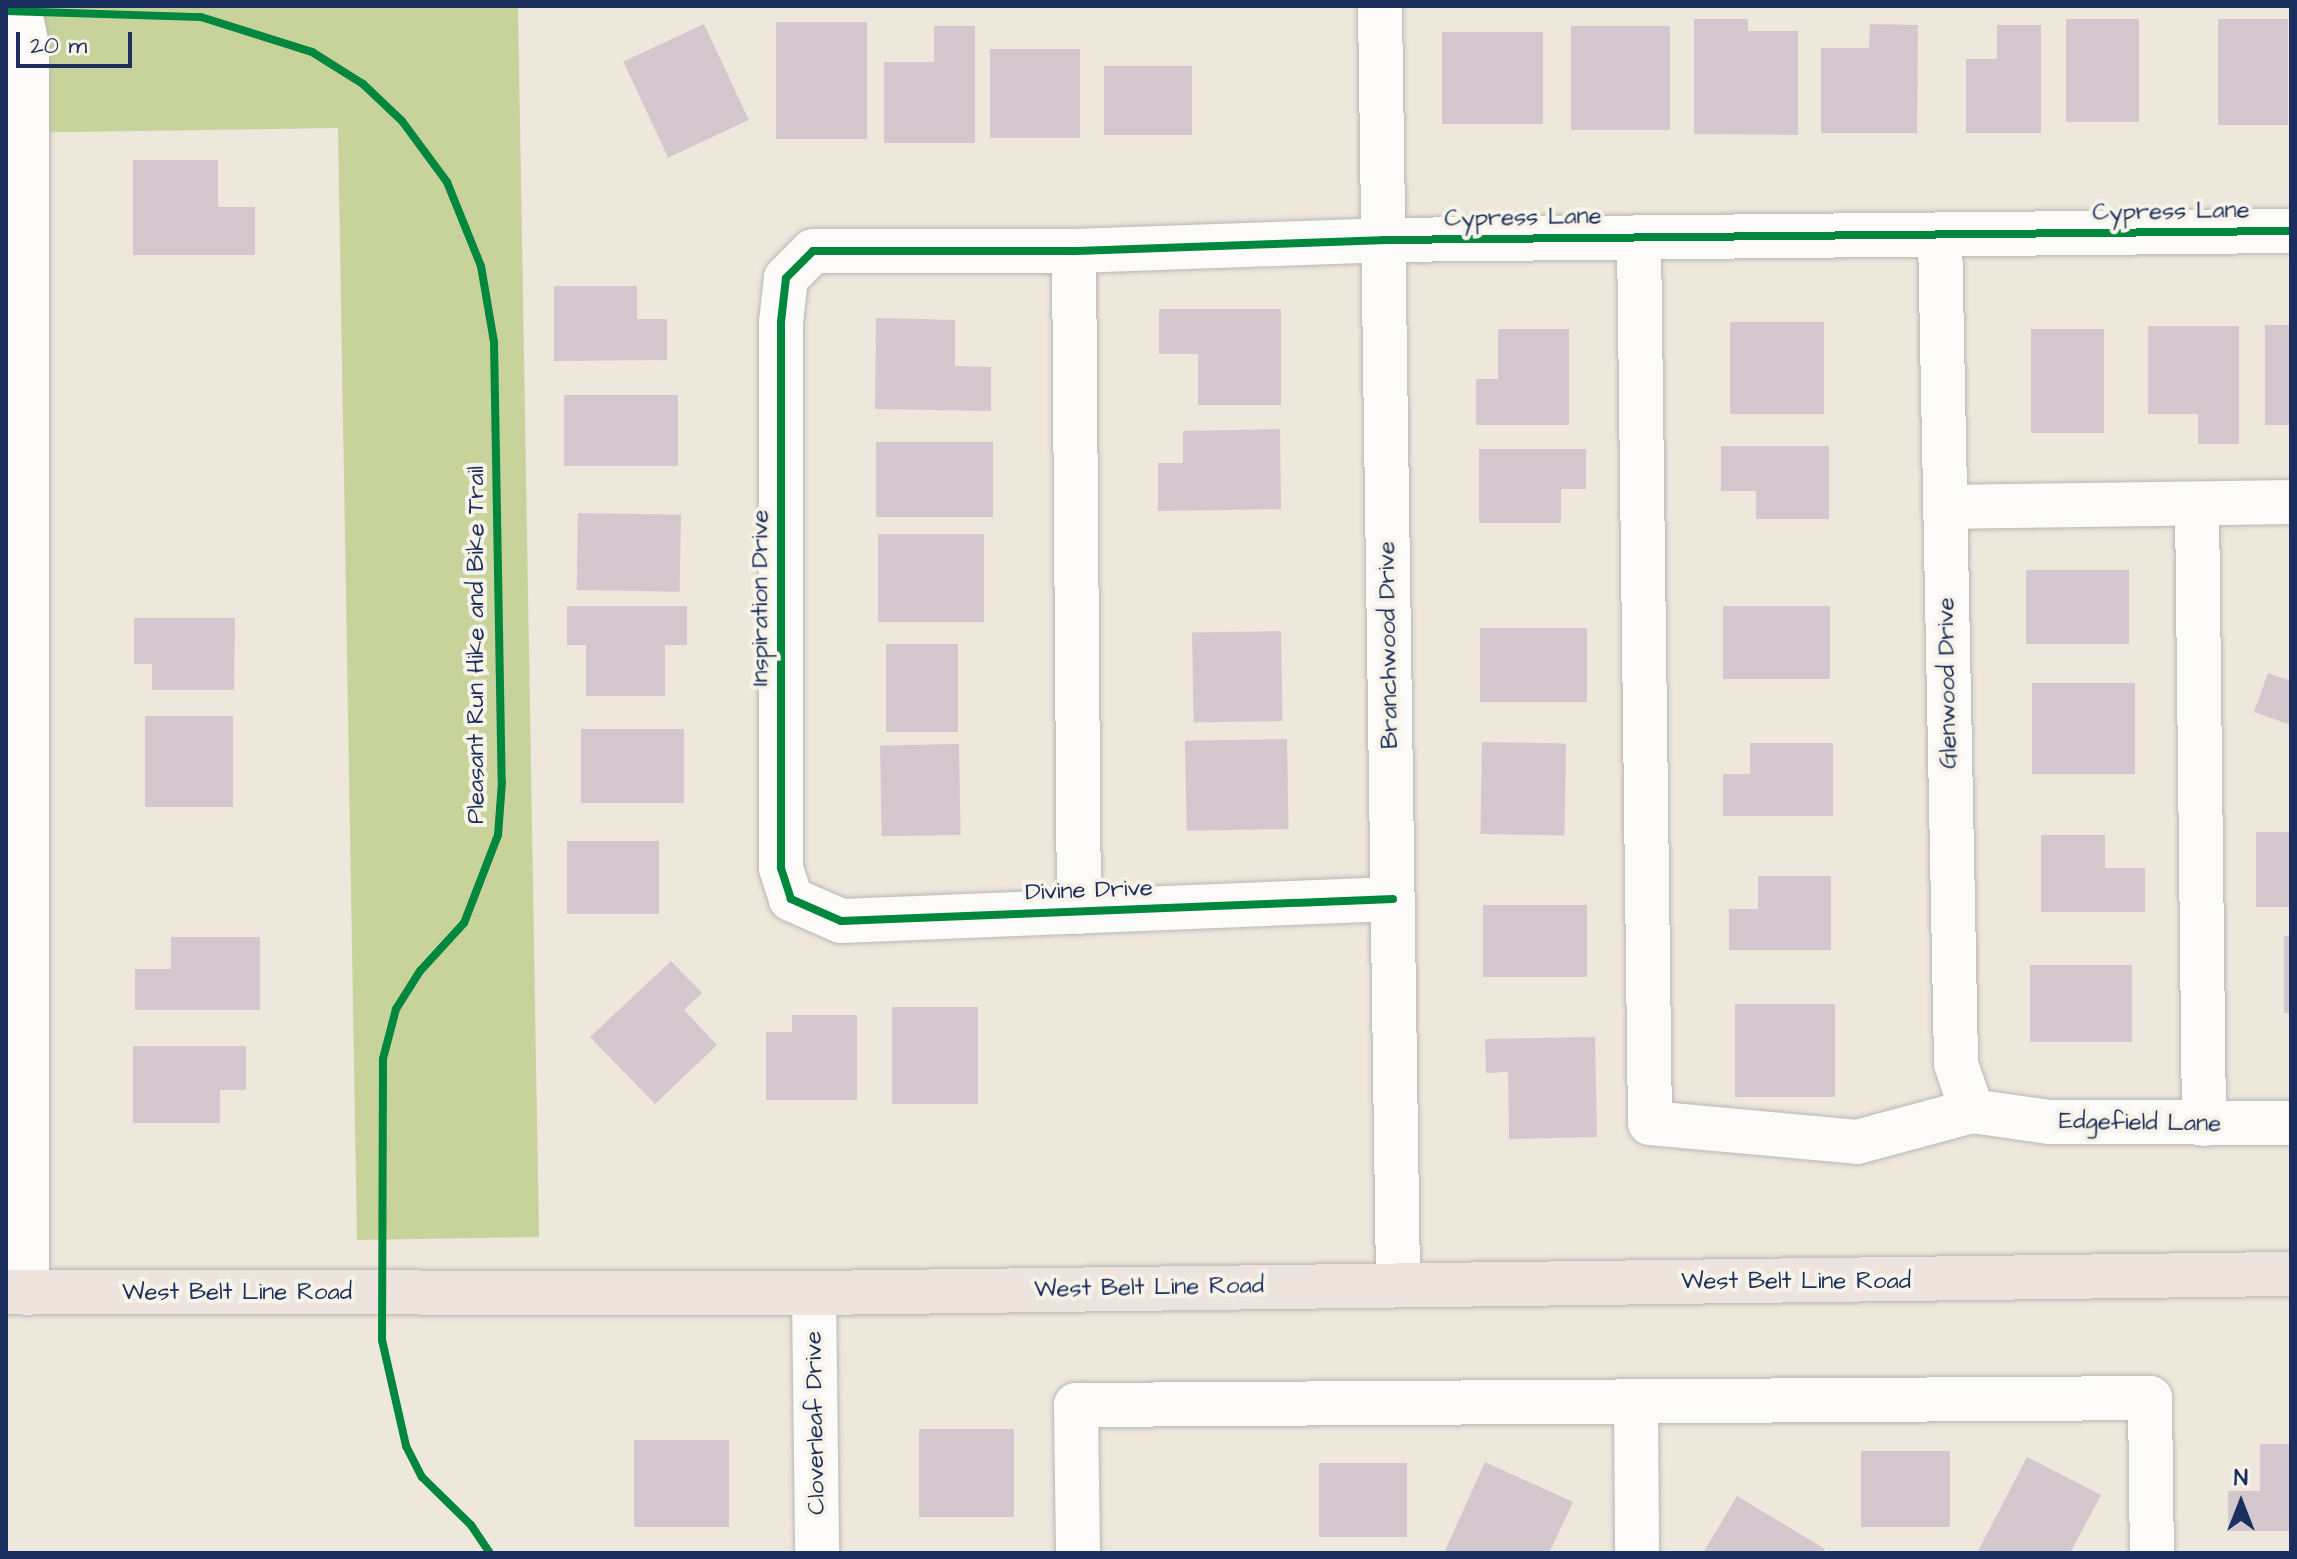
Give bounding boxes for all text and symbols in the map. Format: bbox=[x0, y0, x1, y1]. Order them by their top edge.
scale bar bbox=[20, 16, 136, 66]
text: 20 m bbox=[30, 29, 87, 63]
street label: Cypress Lane bbox=[2092, 196, 2250, 228]
street label: Cypress Lane bbox=[1444, 202, 1602, 234]
street label: Pleasant Run Hike and Bike Trail bbox=[463, 466, 491, 824]
street label: Inspiration Drive bbox=[747, 510, 775, 686]
street label: Branchwood Drive bbox=[1373, 541, 1405, 749]
street label: Glenwood Drive bbox=[1932, 597, 1964, 769]
street label: Divine Drive bbox=[1025, 874, 1153, 908]
street label: Edgefield Lane bbox=[2059, 1107, 2221, 1139]
street label: West Belt Line Road bbox=[1681, 1268, 1911, 1296]
street label: West Belt Line Road bbox=[1034, 1272, 1264, 1304]
street label: West Belt Line Road bbox=[122, 1279, 352, 1307]
street label: Cloverleaf Drive bbox=[800, 1331, 832, 1515]
north arrow bbox=[2201, 1463, 2281, 1543]
text: N bbox=[2234, 1463, 2248, 1494]

